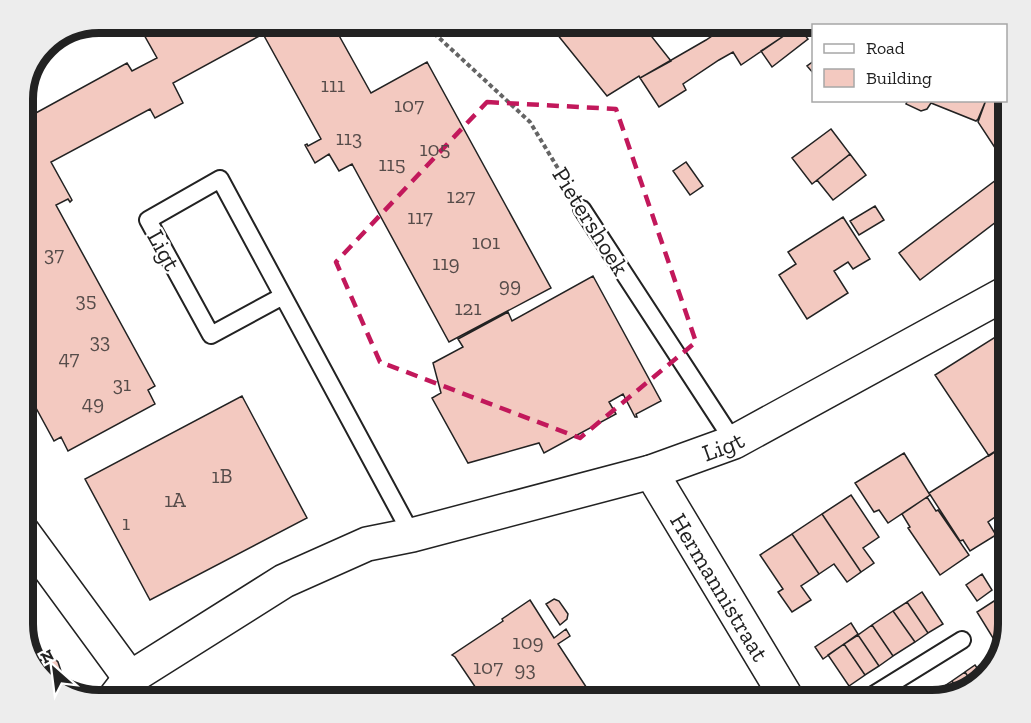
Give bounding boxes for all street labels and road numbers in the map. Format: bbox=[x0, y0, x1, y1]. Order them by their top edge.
street label: Pietershoek bbox=[546, 162, 636, 281]
street label: Ligt bbox=[141, 225, 187, 275]
street label: Ligt bbox=[698, 425, 749, 467]
street label: Hermannistraat bbox=[665, 508, 776, 666]

